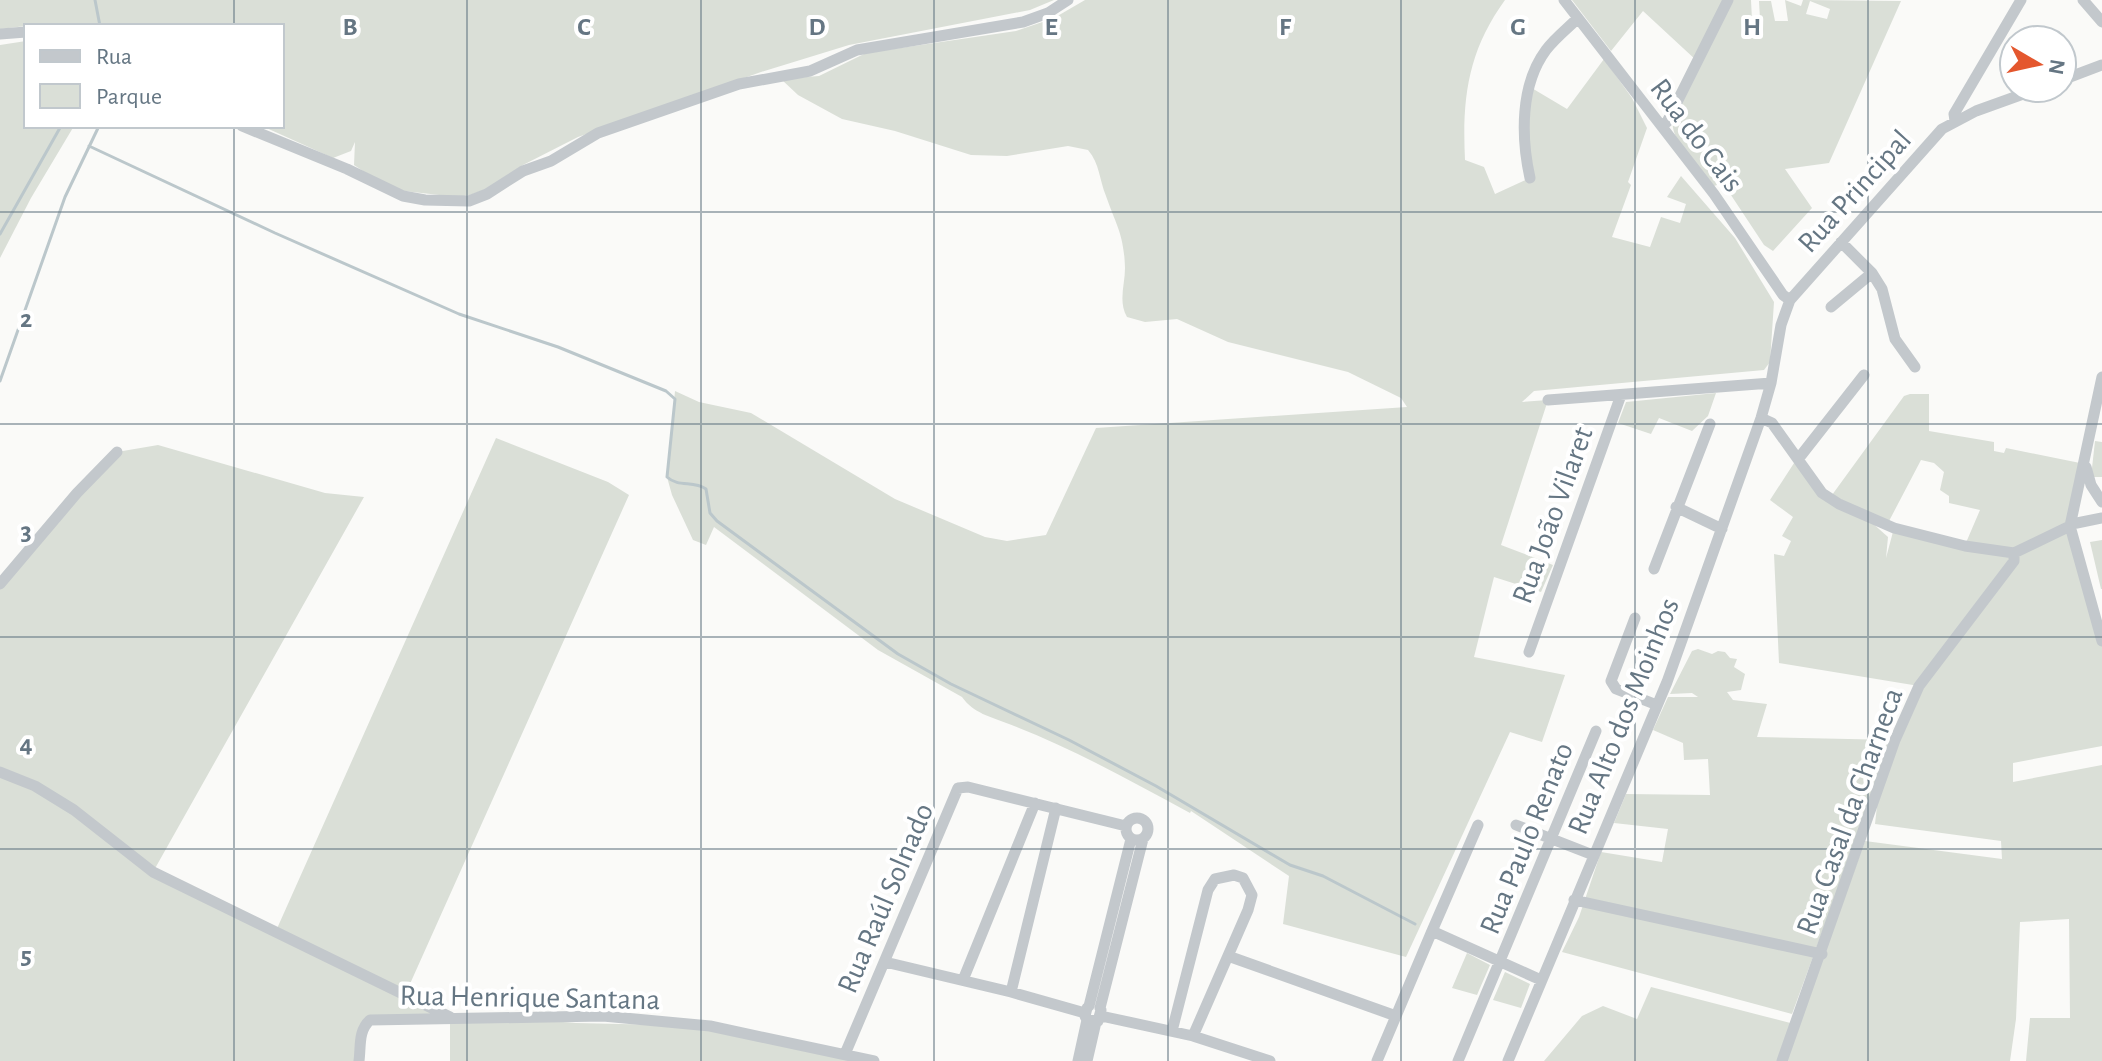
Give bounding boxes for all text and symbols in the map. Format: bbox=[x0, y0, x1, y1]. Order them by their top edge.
text: B bbox=[342, 14, 358, 40]
text: C bbox=[577, 14, 591, 40]
text: D bbox=[808, 14, 826, 40]
text: E bbox=[1044, 14, 1058, 40]
text: F bbox=[1279, 14, 1292, 40]
text: G bbox=[1510, 14, 1526, 40]
text: H bbox=[1743, 14, 1761, 40]
legend bbox=[24, 24, 284, 128]
north arrow bbox=[1998, 24, 2078, 104]
text: Rua bbox=[96, 45, 132, 69]
text: N bbox=[2045, 58, 2069, 76]
street label: Rua do Cais bbox=[1644, 73, 1748, 198]
text: Parque bbox=[96, 85, 162, 109]
street label: Rua Principal bbox=[1792, 125, 1917, 259]
text: 2 bbox=[20, 306, 32, 332]
street label: Rua João Vilaret bbox=[1507, 423, 1599, 608]
text: 3 bbox=[20, 519, 32, 545]
street label: Rua Alto dos Moinhos bbox=[1563, 594, 1685, 839]
street label: Rua Casal da Charneca bbox=[1791, 684, 1909, 939]
text: 4 bbox=[19, 731, 33, 757]
street label: Rua Paulo Renato bbox=[1475, 738, 1579, 939]
street label: Rua Raúl Solnado bbox=[832, 799, 939, 998]
text: 5 bbox=[20, 943, 32, 969]
street label: Rua Henrique Santana bbox=[400, 981, 660, 1015]

